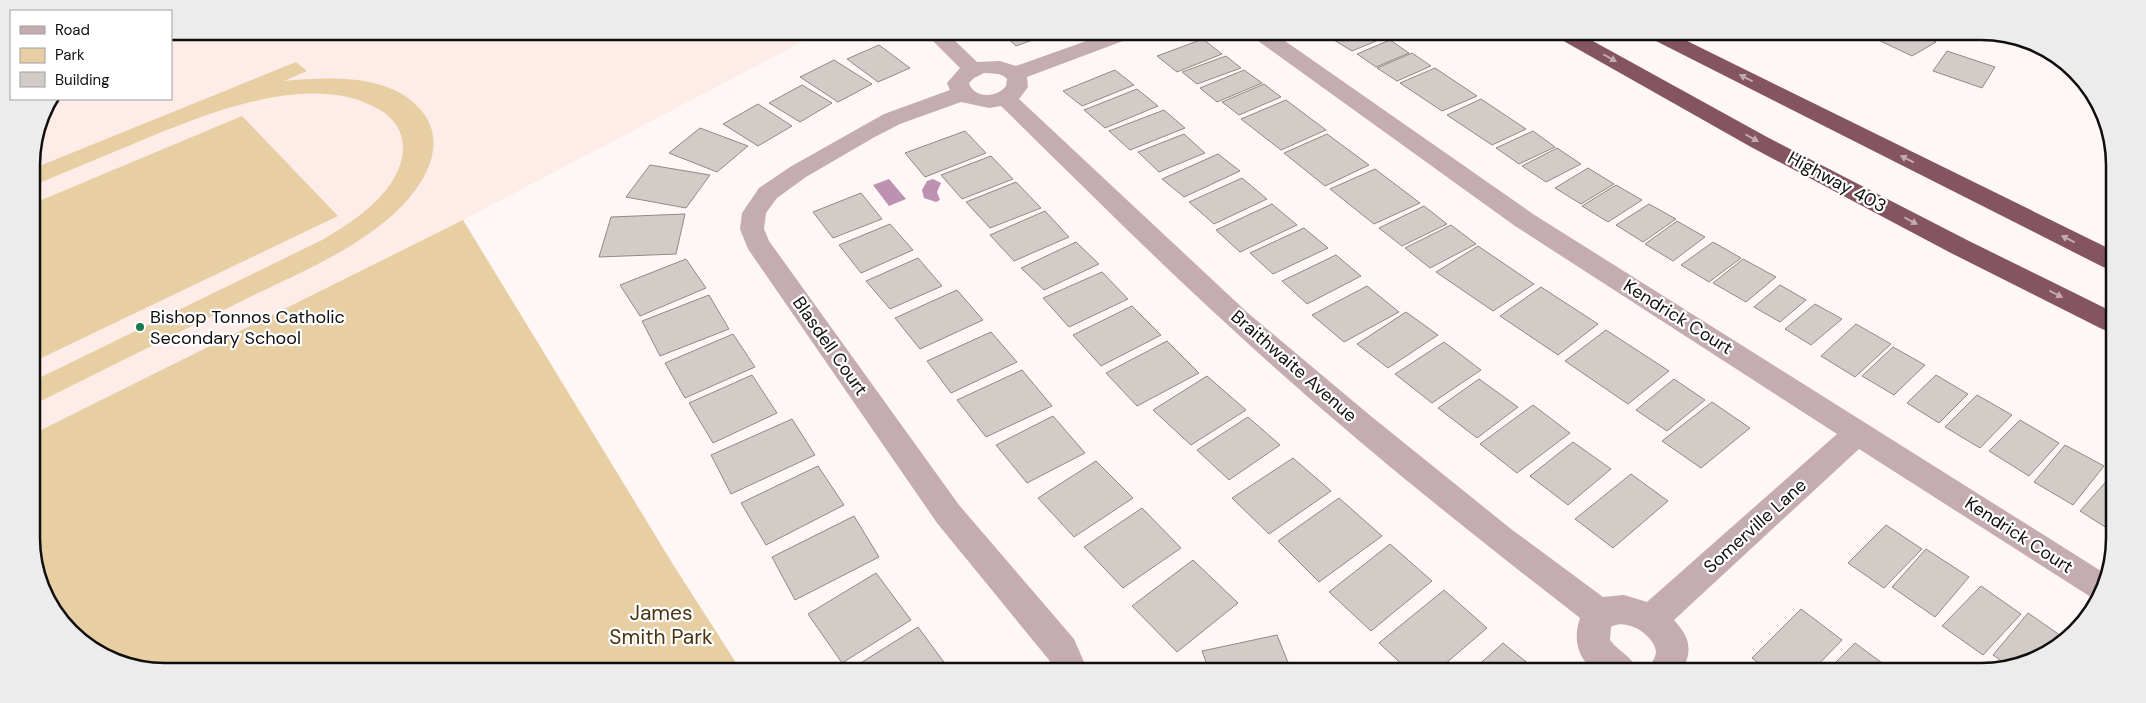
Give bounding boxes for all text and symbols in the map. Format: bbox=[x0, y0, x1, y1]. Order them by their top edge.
legend bbox=[10, 10, 172, 100]
text: Road bbox=[55, 20, 90, 40]
text: Park bbox=[55, 45, 85, 65]
one-way arrow bbox=[1603, 54, 1617, 63]
text: Building bbox=[55, 70, 110, 90]
one-way arrow bbox=[1739, 74, 1753, 82]
one-way arrow bbox=[1745, 133, 1759, 142]
street label: Highway 403 bbox=[1783, 146, 1891, 218]
one-way arrow bbox=[1900, 155, 1914, 163]
one-way arrow bbox=[1904, 217, 1919, 225]
one-way arrow bbox=[2061, 235, 2075, 243]
street label: Kendrick Court bbox=[1619, 274, 1737, 360]
one-way arrow bbox=[2049, 290, 2064, 299]
street label: Blasdell Court bbox=[787, 292, 873, 400]
place label: Bishop Tonnos Catholic Secondary School bbox=[150, 305, 345, 350]
street label: Braithwaite Avenue bbox=[1226, 305, 1362, 427]
marker: Bishop Tonnos Catholic Secondary School bbox=[134, 321, 146, 333]
street label: Somerville Lane bbox=[1698, 473, 1812, 579]
street label: Kendrick Court bbox=[1960, 491, 2078, 579]
park label: James Smith Park bbox=[609, 599, 713, 651]

